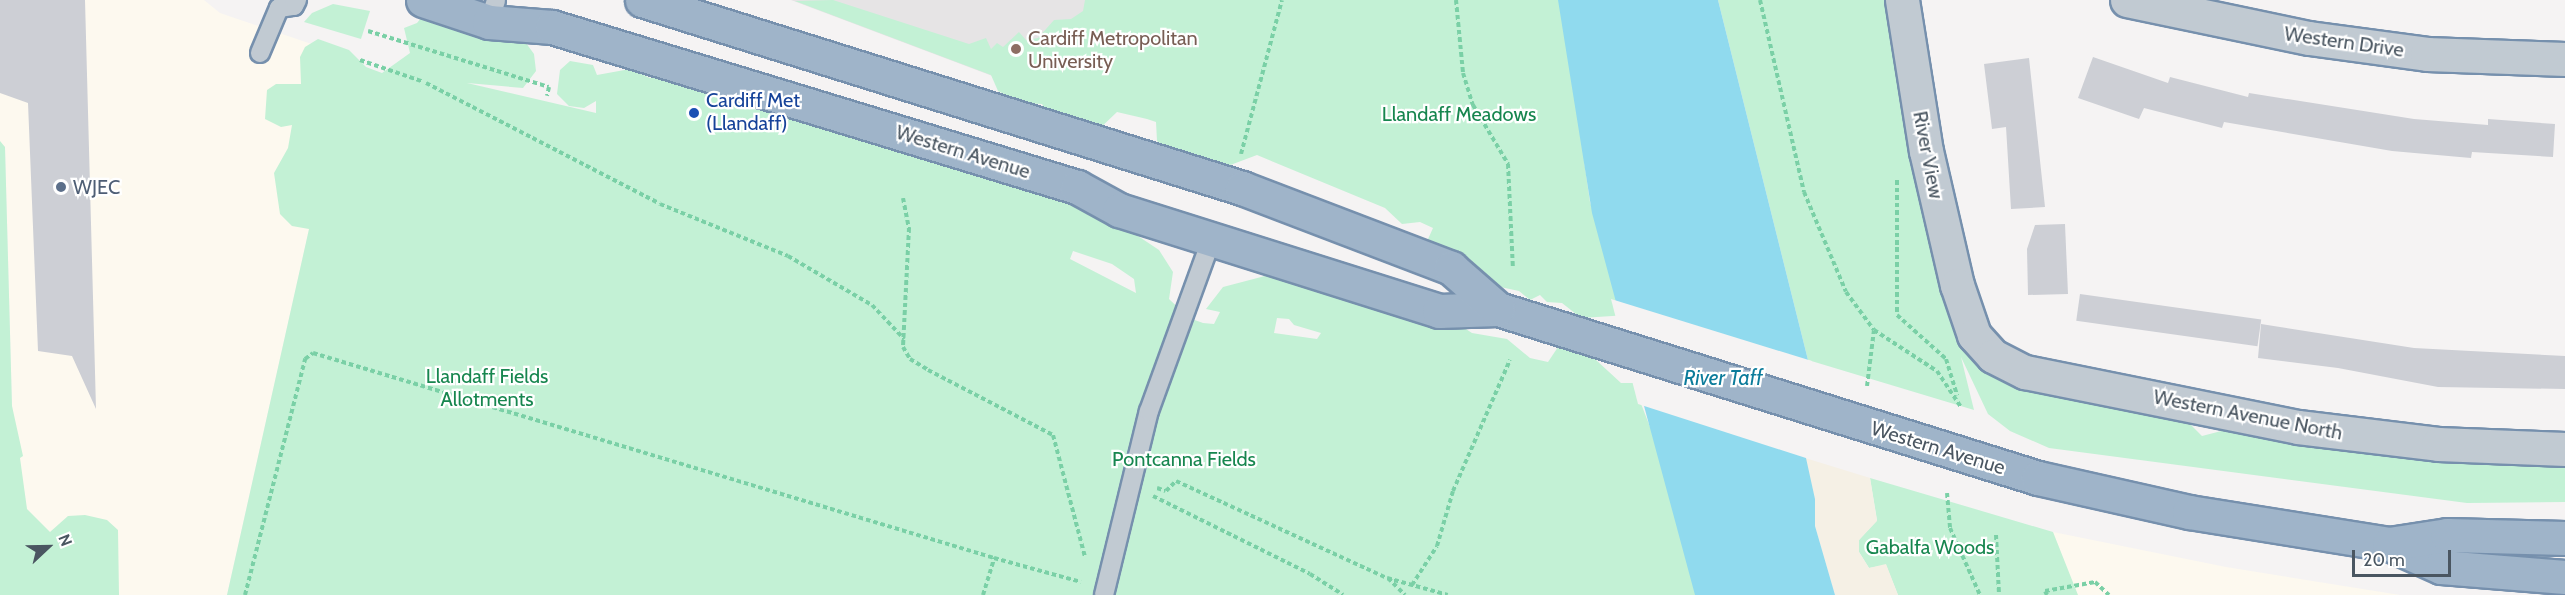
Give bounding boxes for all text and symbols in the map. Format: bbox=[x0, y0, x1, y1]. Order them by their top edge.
street label: Western Drive bbox=[2283, 22, 2405, 62]
place label: Cardiff Metropolitan University bbox=[1028, 26, 1198, 73]
marker: Cardiff Metropolitan University bbox=[1009, 42, 1023, 56]
place label: Cardiff Met (Llandaff) bbox=[706, 89, 800, 136]
park label: Llandaff Meadows bbox=[1382, 102, 1536, 126]
marker: Cardiff Met (Llandaff) bbox=[687, 106, 701, 120]
street label: River View bbox=[1908, 109, 1948, 201]
street label: Western Avenue bbox=[893, 120, 1033, 184]
place label: WJEC bbox=[73, 175, 120, 199]
marker: WJEC bbox=[54, 180, 68, 194]
park label: Llandaff Fields Allotments bbox=[426, 364, 548, 411]
water label: River Taff bbox=[1683, 365, 1763, 391]
street label: Western Avenue North bbox=[2151, 385, 2345, 445]
street label: Western Avenue bbox=[1868, 416, 2008, 480]
park label: Pontcanna Fields bbox=[1112, 447, 1256, 471]
north arrow bbox=[18, 517, 78, 577]
text: N bbox=[54, 531, 76, 549]
park label: Gabalfa Woods bbox=[1866, 535, 1994, 559]
scale bar bbox=[2355, 538, 2454, 576]
text: 20 m bbox=[2363, 549, 2405, 571]

